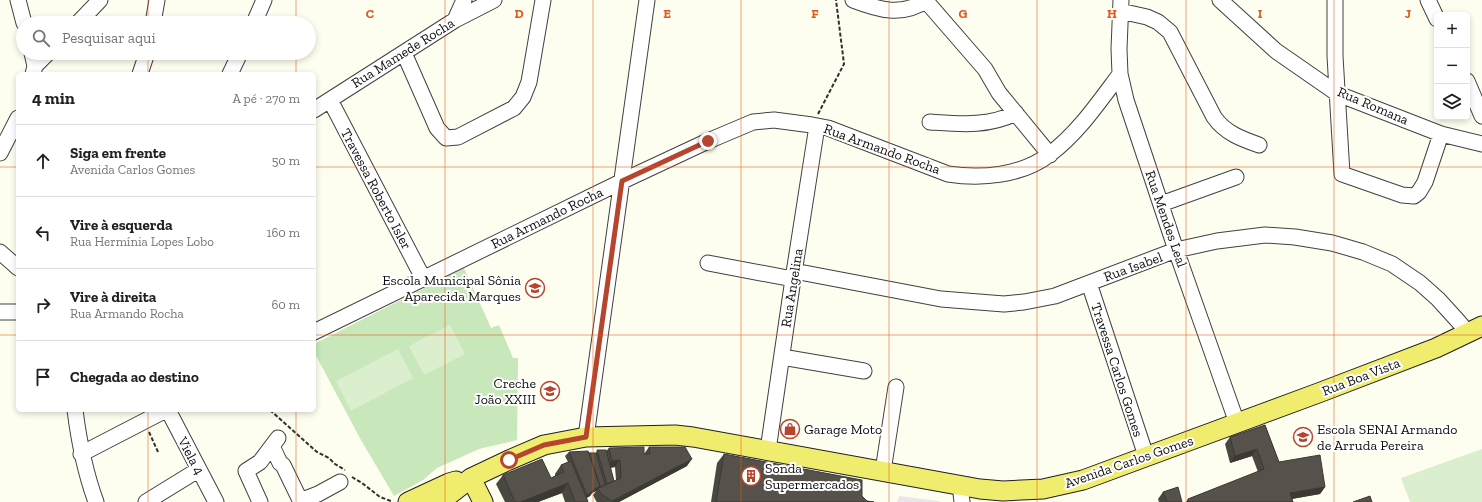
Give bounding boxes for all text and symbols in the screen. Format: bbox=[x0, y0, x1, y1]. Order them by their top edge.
text: C bbox=[366, 6, 374, 21]
text: D bbox=[514, 6, 524, 21]
text: E bbox=[663, 6, 671, 21]
text: F bbox=[811, 6, 819, 21]
text: G bbox=[959, 6, 968, 21]
text: H bbox=[1107, 6, 1117, 21]
text: I bbox=[1258, 6, 1263, 21]
text: J bbox=[1405, 6, 1411, 21]
map controls bbox=[1434, 12, 1470, 120]
button: + bbox=[1434, 12, 1470, 48]
street label: Rua Mamede Rocha bbox=[348, 14, 458, 92]
search box bbox=[16, 16, 316, 60]
icon: search bbox=[30, 27, 52, 49]
text: Pesquisar aqui bbox=[62, 29, 156, 47]
button: − bbox=[1434, 48, 1470, 84]
street label: Rua Romana bbox=[1335, 83, 1411, 129]
button: layers bbox=[1434, 84, 1470, 120]
text: 4 min bbox=[32, 88, 75, 108]
text: A pé · 270 m bbox=[233, 91, 300, 106]
street label: Rua Armando Rocha bbox=[821, 120, 943, 178]
street label: Travessa Roberto Isler bbox=[337, 126, 415, 252]
route end bbox=[699, 132, 717, 150]
text: Siga em frente bbox=[70, 144, 166, 162]
icon: ahead bbox=[32, 150, 54, 172]
text: 50 m bbox=[272, 153, 300, 168]
text: Avenida Carlos Gomes bbox=[70, 162, 195, 177]
street label: Rua Mendes Leal bbox=[1141, 168, 1191, 270]
street label: Rua Armando Rocha bbox=[488, 183, 606, 253]
text: Vire à esquerda bbox=[70, 216, 173, 234]
icon: left bbox=[32, 222, 54, 244]
text: 160 m bbox=[266, 225, 300, 240]
text: Rua Hermínia Lopes Lobo bbox=[70, 234, 214, 249]
street label: Rua Angelina bbox=[777, 247, 807, 329]
street label: Rua Isabel bbox=[1101, 248, 1165, 286]
place label: Escola Municipal Sônia Aparecida Marques bbox=[382, 272, 521, 305]
school or university icon: Escola Municipal Sônia Aparecida Marques bbox=[524, 277, 546, 299]
text: Vire à direita bbox=[70, 288, 156, 306]
icon: right bbox=[32, 294, 54, 316]
text: 60 m bbox=[271, 297, 300, 312]
street label: Travessa Carlos Gomes bbox=[1087, 301, 1147, 439]
text: Rua Armando Rocha bbox=[70, 306, 184, 321]
street label: Rua Boa Vista bbox=[1320, 354, 1403, 400]
icon: arrive bbox=[32, 366, 54, 388]
text: Chegada ao destino bbox=[70, 368, 199, 386]
place label: Creche João XXIII bbox=[475, 375, 536, 408]
school or university icon: Creche João XXIII bbox=[539, 380, 561, 402]
shop icon: Garage Moto bbox=[779, 418, 801, 440]
place label: Garage Moto bbox=[804, 421, 882, 438]
place label: Escola SENAI Armando de Arruda Pereira bbox=[1317, 421, 1457, 454]
school or university icon: Escola SENAI Armando de Arruda Pereira bbox=[1292, 426, 1314, 448]
street label: Avenida Carlos Gomes bbox=[1062, 432, 1196, 492]
street label: Viela 4 bbox=[174, 433, 208, 478]
route start bbox=[500, 451, 518, 469]
place label: Sonda Supermercados bbox=[765, 460, 859, 493]
building icon: Sonda Supermercados bbox=[740, 465, 762, 487]

